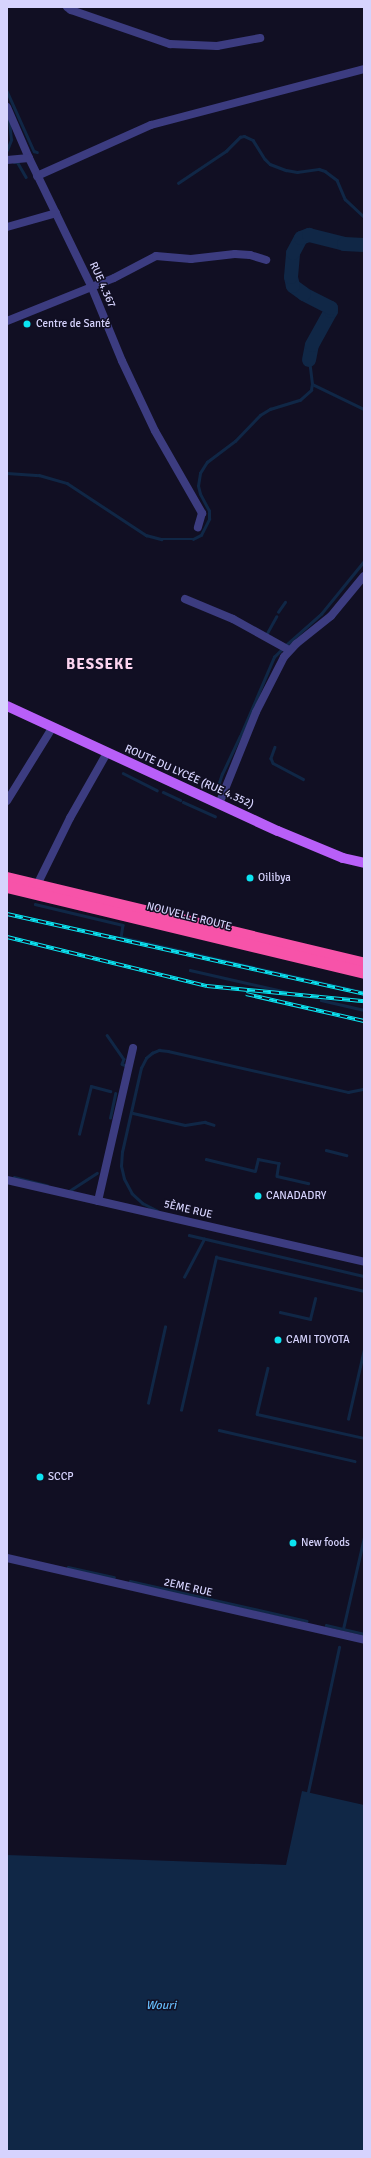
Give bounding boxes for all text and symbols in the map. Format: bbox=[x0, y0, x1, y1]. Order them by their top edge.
street label: RUE 4.367 bbox=[86, 260, 118, 310]
place label: Centre de Santé bbox=[36, 317, 110, 331]
marker: Centre de Santé bbox=[21, 318, 33, 330]
district label: BESSEKE bbox=[66, 656, 134, 674]
street label: ROUTE DU LYCÉE (RUE 4.352) bbox=[122, 743, 256, 811]
place label: Oilibya bbox=[258, 871, 291, 885]
marker: Oilibya bbox=[245, 873, 255, 883]
street label: NOUVELLE ROUTE bbox=[145, 900, 233, 934]
place label: CANADADRY bbox=[266, 1189, 326, 1203]
marker: CANADADRY bbox=[253, 1191, 263, 1201]
street label: 5ÈME RUE bbox=[162, 1198, 214, 1222]
place label: CAMI TOYOTA bbox=[286, 1333, 350, 1347]
marker: CAMI TOYOTA bbox=[273, 1335, 283, 1345]
place label: SCCP bbox=[48, 1470, 74, 1484]
marker: SCCP bbox=[35, 1472, 45, 1482]
place label: New foods bbox=[301, 1536, 350, 1550]
marker: New foods bbox=[288, 1538, 298, 1548]
street label: 2EME RUE bbox=[162, 1576, 214, 1600]
water label: Wouri bbox=[146, 1999, 176, 2013]

